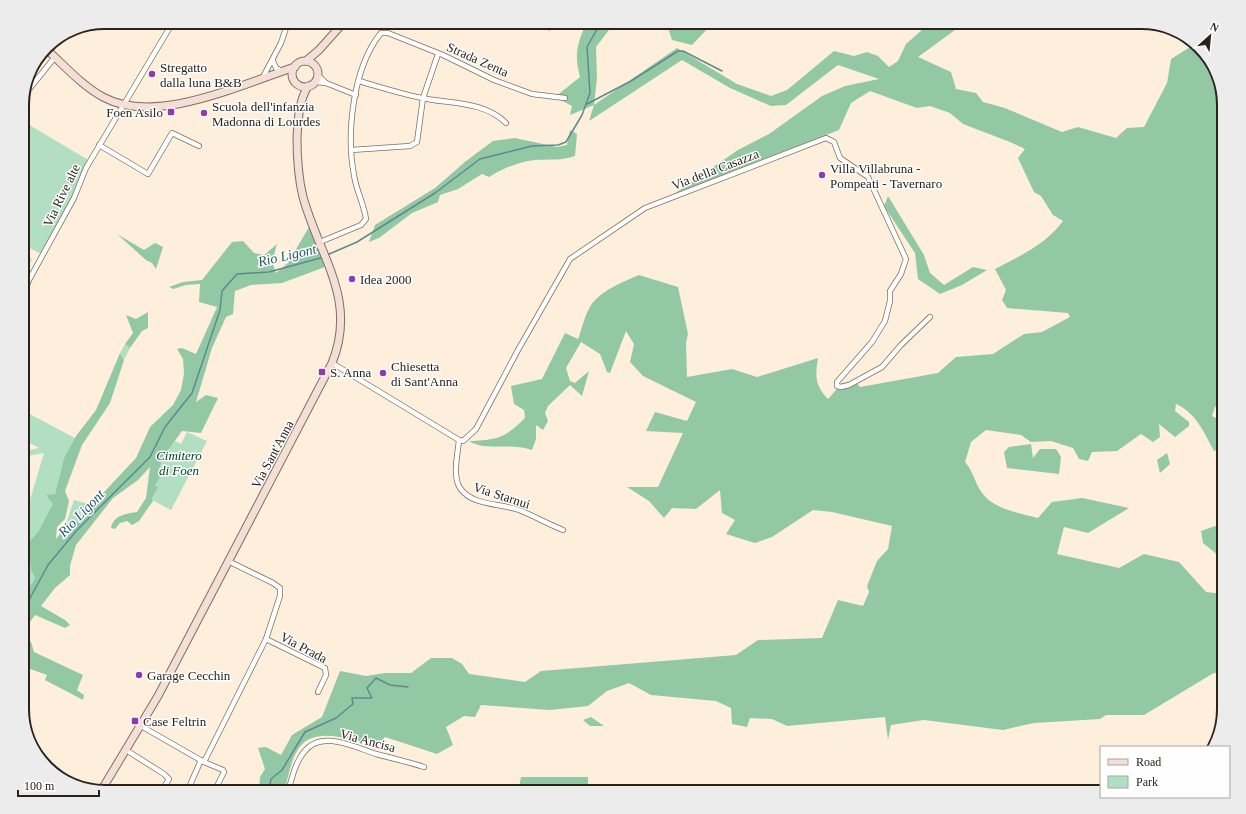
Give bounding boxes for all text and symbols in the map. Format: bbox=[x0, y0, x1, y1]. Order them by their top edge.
north arrow bbox=[1190, 16, 1230, 56]
text: N bbox=[1208, 20, 1221, 34]
street label: Strada Zenta bbox=[445, 39, 511, 80]
place label: Stregatto dalla luna B&B bbox=[160, 60, 242, 90]
marker: Stregatto dalla luna B&B bbox=[147, 69, 157, 79]
place label: Scuola dell'infanzia Madonna di Lourdes bbox=[212, 99, 320, 129]
place label: Foen Asilo bbox=[106, 105, 163, 120]
marker: Foen Asilo bbox=[166, 107, 176, 117]
marker: Scuola dell'infanzia Madonna di Lourdes bbox=[199, 108, 209, 118]
street label: Via della Casazza bbox=[669, 146, 761, 193]
street label: Via Rive alte bbox=[40, 161, 83, 229]
place label: Villa Villabruna - Pompeati - Tavernaro bbox=[830, 161, 942, 191]
marker: Villa Villabruna - Pompeati - Tavernaro bbox=[817, 170, 827, 180]
water label: Rio Ligont bbox=[255, 241, 319, 270]
place label: Idea 2000 bbox=[360, 272, 412, 287]
marker: Idea 2000 bbox=[347, 274, 357, 284]
place label: Chiesetta di Sant'Anna bbox=[391, 359, 458, 389]
place label: S. Anna bbox=[330, 365, 371, 380]
marker: S. Anna bbox=[317, 367, 327, 377]
marker: Chiesetta di Sant'Anna bbox=[378, 368, 388, 378]
street label: Via Sant'Anna bbox=[248, 417, 297, 491]
park label: Cimitero di Foen bbox=[156, 448, 202, 478]
street label: Via Starnui bbox=[472, 479, 532, 512]
water label: Rio Ligont bbox=[55, 486, 108, 541]
street label: Via Prada bbox=[278, 629, 330, 666]
place label: Garage Cecchin bbox=[147, 668, 231, 683]
marker: Garage Cecchin bbox=[134, 670, 144, 680]
place label: Case Feltrin bbox=[143, 714, 207, 729]
marker: Case Feltrin bbox=[130, 716, 140, 726]
street label: Via Ancisa bbox=[339, 726, 397, 755]
legend bbox=[1100, 746, 1230, 798]
text: Road bbox=[1136, 755, 1161, 769]
scale bar bbox=[18, 772, 99, 798]
text: Park bbox=[1136, 775, 1158, 789]
text: 100 m bbox=[24, 779, 55, 793]

